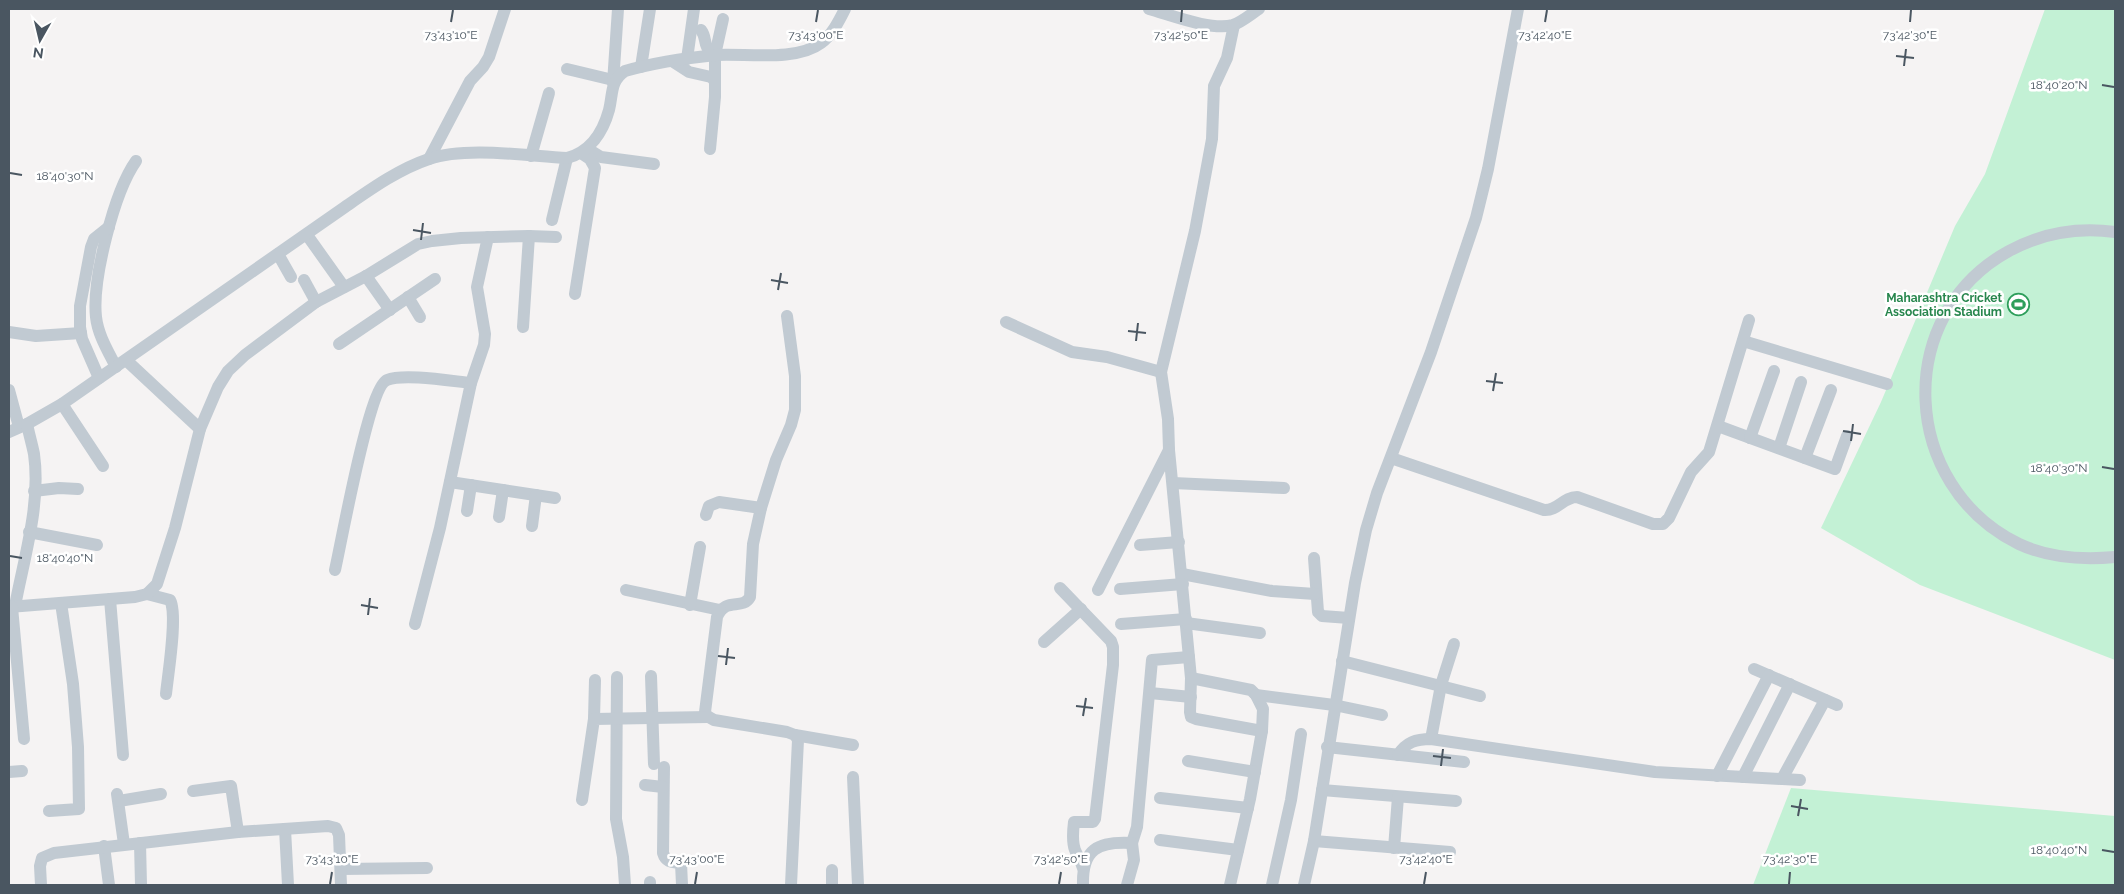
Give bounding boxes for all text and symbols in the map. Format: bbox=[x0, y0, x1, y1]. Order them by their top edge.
north arrow bbox=[15, 15, 65, 65]
text: 73°43'10"E bbox=[424, 28, 478, 42]
text: 73°43'00"E bbox=[788, 28, 844, 42]
text: 73°42'50"E bbox=[1154, 28, 1208, 42]
text: 73°42'40"E bbox=[1518, 28, 1572, 42]
text: 73°42'30"E bbox=[1883, 28, 1937, 42]
text: N bbox=[32, 44, 45, 62]
text: 18°40'20"N bbox=[2031, 78, 2087, 92]
text: 18°40'30"N bbox=[36, 169, 94, 183]
place label: Maharashtra Cricket Association Stadium bbox=[1885, 291, 2002, 319]
sports icon: Maharashtra Cricket Association Stadium bbox=[2006, 293, 2030, 317]
text: 18°40'30"N bbox=[2030, 461, 2088, 475]
text: 18°40'40"N bbox=[37, 551, 93, 565]
text: 18°40'40"N bbox=[2031, 843, 2087, 857]
text: 73°43'10"E bbox=[305, 852, 359, 866]
text: 73°43'00"E bbox=[669, 852, 725, 866]
text: 73°42'50"E bbox=[1034, 852, 1088, 866]
text: 73°42'40"E bbox=[1399, 852, 1453, 866]
text: 73°42'30"E bbox=[1763, 852, 1817, 866]

